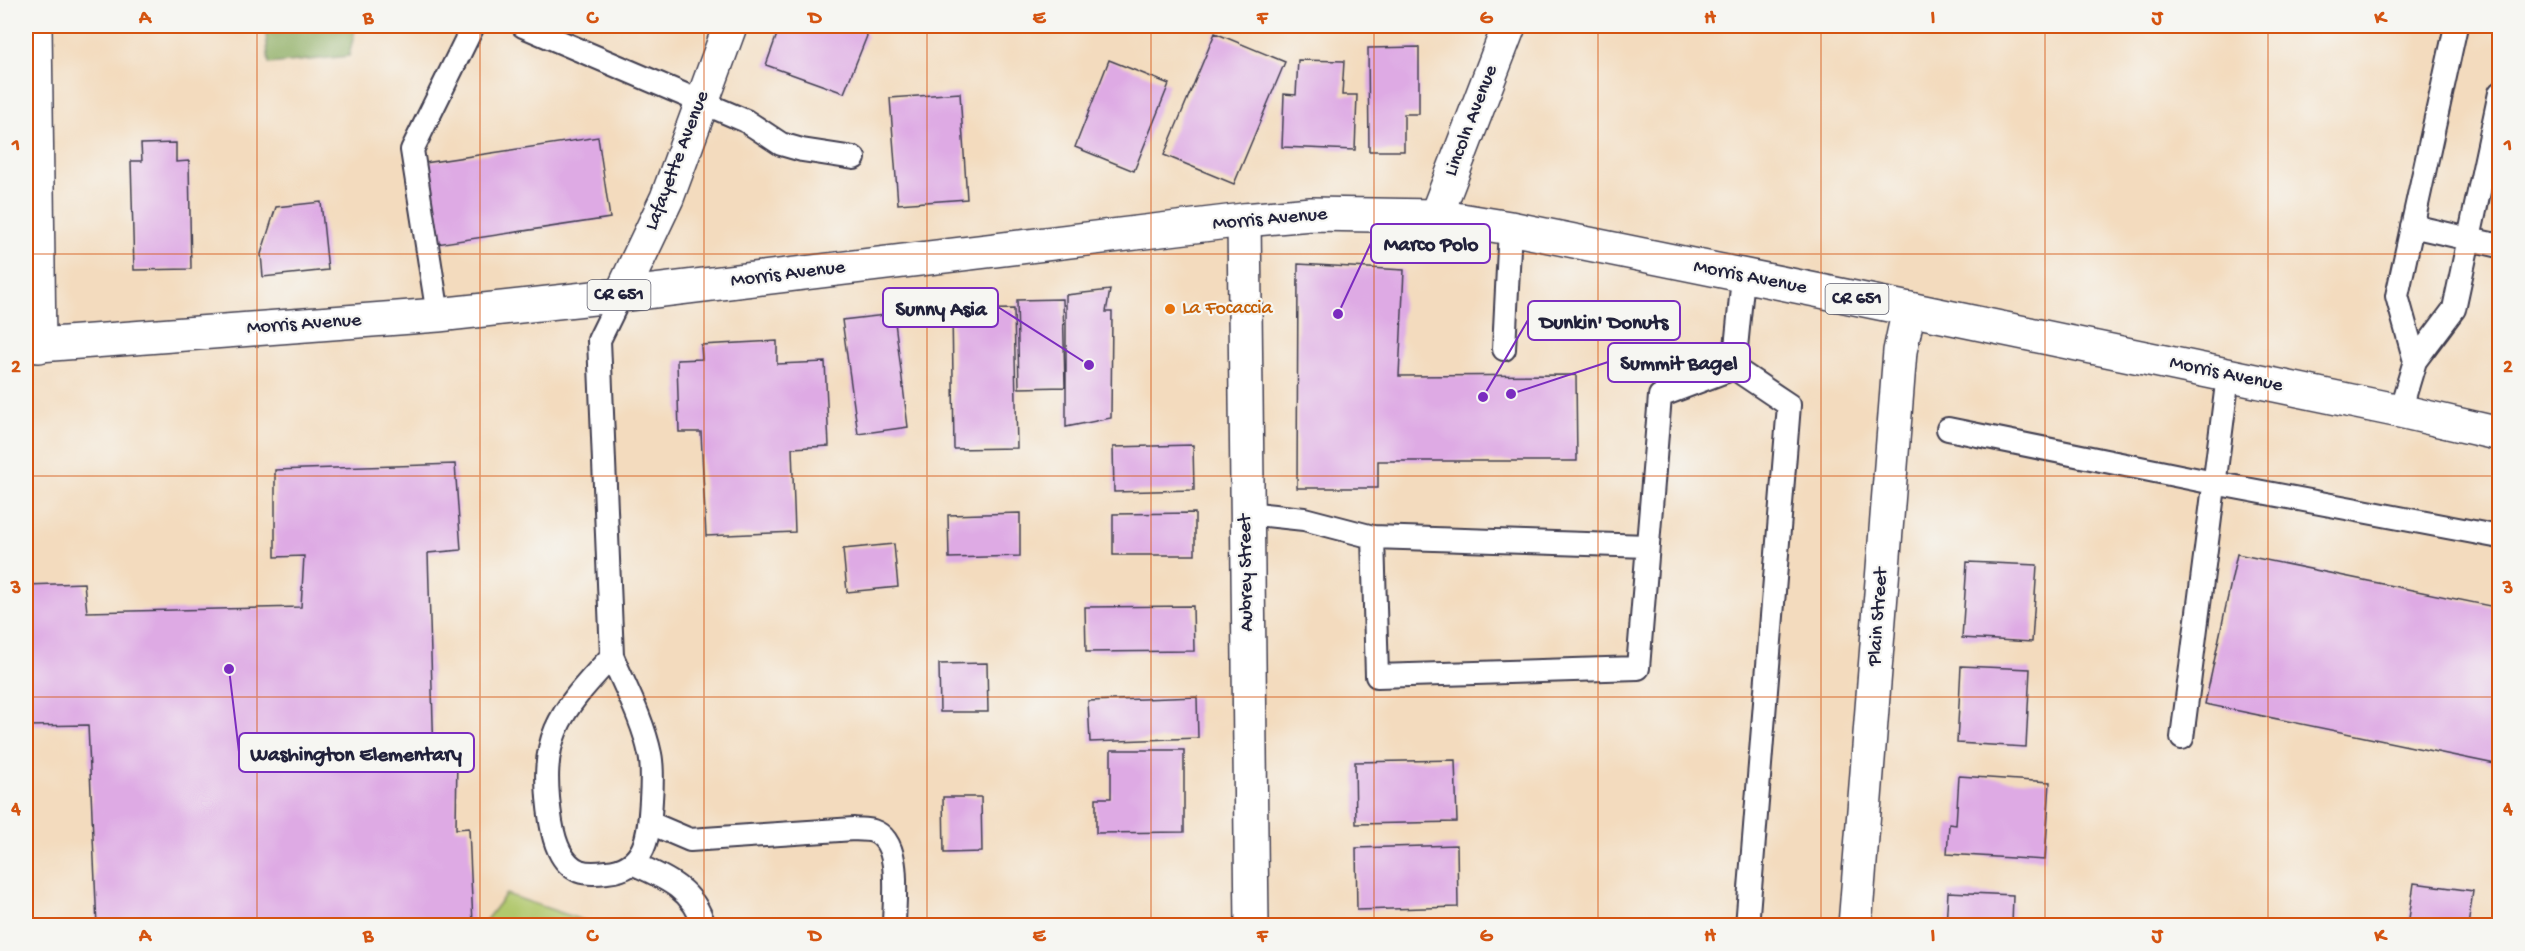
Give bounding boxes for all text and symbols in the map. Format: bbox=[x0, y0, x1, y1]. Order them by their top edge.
text: A bbox=[138, 8, 153, 31]
text: B bbox=[362, 8, 374, 31]
text: C bbox=[586, 8, 600, 31]
text: D bbox=[806, 8, 822, 31]
text: E bbox=[1033, 8, 1047, 31]
text: F bbox=[1256, 8, 1269, 31]
text: G bbox=[1480, 8, 1494, 31]
text: H bbox=[1704, 8, 1716, 31]
text: I bbox=[1931, 8, 1936, 31]
text: J bbox=[2151, 8, 2164, 31]
text: K bbox=[2373, 8, 2388, 31]
street label: Lincoln Avenue bbox=[1440, 62, 1504, 180]
street label: Lafayette Avenue bbox=[641, 87, 715, 234]
text: 1 bbox=[11, 135, 20, 158]
text: 1 bbox=[2503, 135, 2512, 158]
street label: Morris Avenue bbox=[1212, 203, 1329, 236]
callout: Marco Polo bbox=[1371, 224, 1490, 263]
text: Marco Polo bbox=[1384, 234, 1478, 259]
street label: Morris Avenue bbox=[730, 256, 847, 293]
street label: Morris Avenue bbox=[1691, 256, 1809, 300]
road number: CR 651 bbox=[588, 280, 650, 310]
road number: CR 651 bbox=[1826, 284, 1888, 314]
callout: Sunny Asia bbox=[883, 288, 998, 327]
place label: La Focaccia bbox=[1182, 298, 1274, 321]
text: Sunny Asia bbox=[895, 299, 988, 324]
callout: Dunkin' Donuts bbox=[1528, 301, 1680, 340]
marker: La Focaccia bbox=[1163, 302, 1177, 316]
street label: Morris Avenue bbox=[246, 309, 363, 340]
text: Dunkin' Donuts bbox=[1538, 312, 1669, 337]
callout: Summit Bagel bbox=[1608, 343, 1750, 382]
street label: Morris Avenue bbox=[2167, 352, 2285, 398]
text: Summit Bagel bbox=[1620, 353, 1738, 378]
text: 2 bbox=[11, 357, 21, 380]
text: 2 bbox=[2503, 357, 2513, 380]
street label: Aubrey Street bbox=[1234, 512, 1260, 632]
street label: Plain Street bbox=[1864, 565, 1894, 668]
text: 3 bbox=[10, 578, 21, 601]
text: 3 bbox=[2502, 578, 2513, 601]
callout: Washington Elementary bbox=[239, 733, 474, 772]
text: Washington Elementary bbox=[249, 744, 463, 769]
text: 4 bbox=[10, 799, 21, 822]
text: 4 bbox=[2502, 799, 2513, 822]
text: A bbox=[138, 926, 153, 949]
text: B bbox=[362, 926, 374, 949]
text: C bbox=[586, 926, 600, 949]
text: D bbox=[806, 926, 822, 949]
text: E bbox=[1033, 926, 1047, 949]
text: F bbox=[1256, 926, 1269, 949]
text: G bbox=[1480, 926, 1494, 949]
text: H bbox=[1704, 926, 1716, 949]
text: I bbox=[1931, 926, 1936, 949]
text: J bbox=[2151, 926, 2164, 949]
text: K bbox=[2373, 926, 2388, 949]

